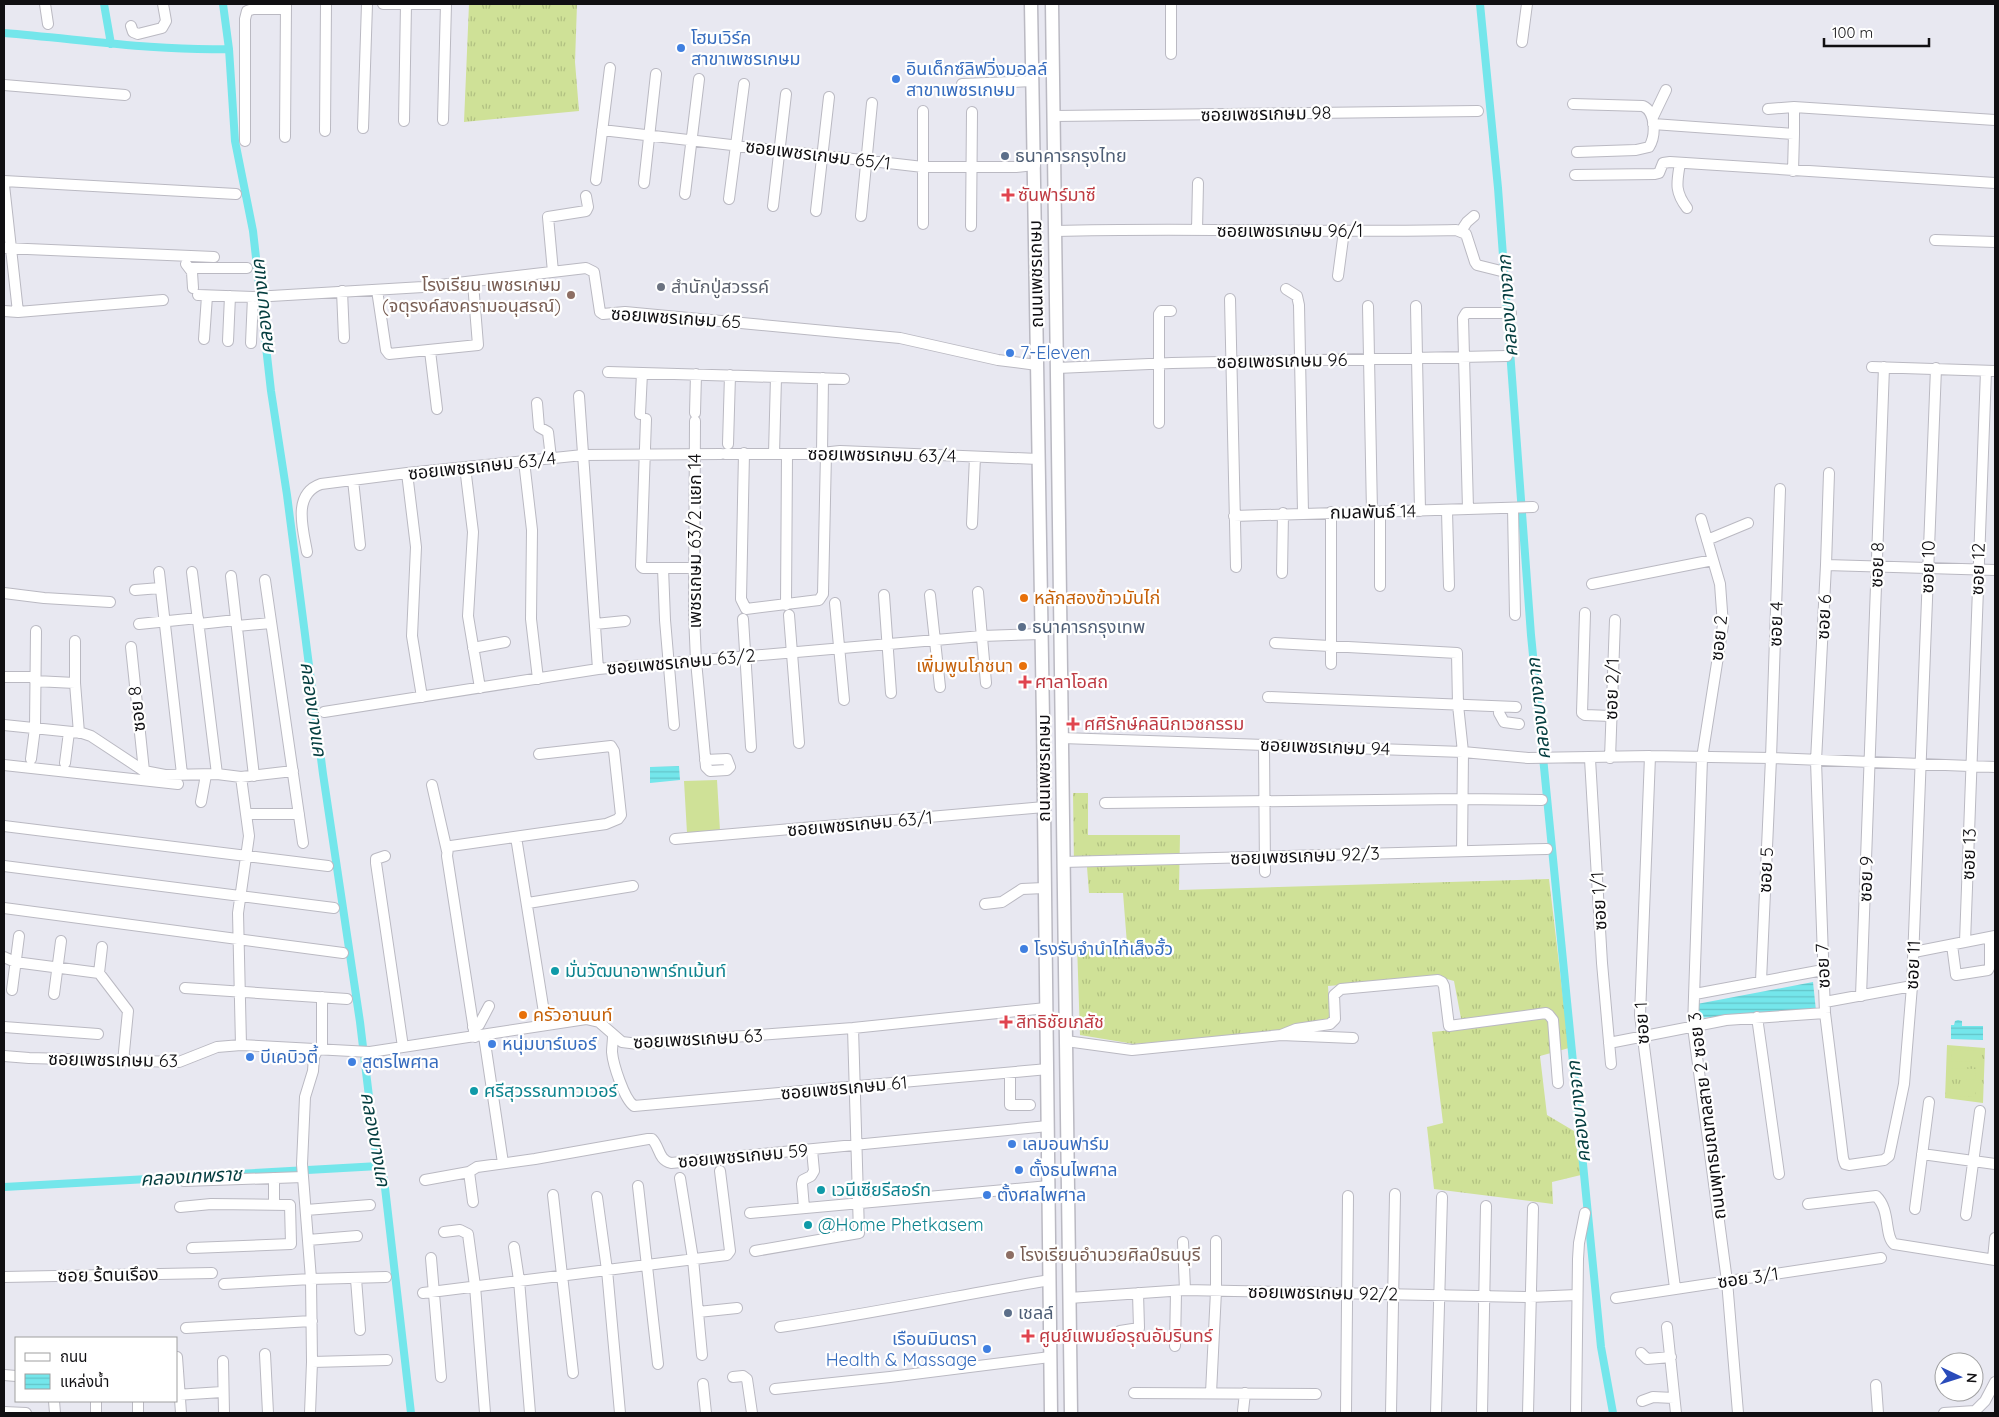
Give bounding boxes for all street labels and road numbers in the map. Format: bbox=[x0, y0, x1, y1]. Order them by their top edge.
street label: ซอยเพชรเกษม 98 bbox=[1201, 101, 1331, 126]
street label: ซอยเพชรเกษม 65/1 bbox=[744, 134, 892, 175]
street label: ซอยเพชรเกษม 96/1 bbox=[1217, 219, 1363, 242]
street label: ถนนเพชรเกษม bbox=[1023, 220, 1048, 328]
street label: ซอยเพชรเกษม 65 bbox=[610, 301, 742, 334]
street label: ซอยเพชรเกษม 96 bbox=[1217, 348, 1348, 373]
street label: ซอยเพชรเกษม 63/4 bbox=[807, 442, 957, 467]
street label: ซอยเพชรเกษม 63/4 bbox=[407, 446, 557, 485]
street label: เพชรเกษม 63/2 แยก 14 bbox=[683, 453, 706, 629]
street label: กมลพันธ์ 14 bbox=[1330, 499, 1416, 524]
street label: ซอย 10 bbox=[1915, 540, 1940, 594]
street label: ซอย 8 bbox=[1864, 542, 1889, 588]
street label: ซอย 12 bbox=[1965, 542, 1990, 596]
street label: ซอย 6 bbox=[1811, 593, 1836, 640]
street label: ซอย 4 bbox=[1763, 601, 1788, 647]
street label: ซอย 2 bbox=[1705, 614, 1732, 662]
street label: ซอยเพชรเกษม 63/2 bbox=[606, 644, 756, 679]
street label: ซอย 2/1 bbox=[1599, 658, 1624, 720]
street label: ซอย 8 bbox=[123, 685, 150, 733]
street label: ถนนเพชรเกษม bbox=[1032, 714, 1055, 822]
street label: ซอยเพชรเกษม 94 bbox=[1259, 733, 1391, 760]
street label: ซอยเพชรเกษม 63/1 bbox=[786, 806, 934, 841]
street label: ซอย 13 bbox=[1956, 828, 1981, 880]
street label: ซอยเพชรเกษม 92/3 bbox=[1230, 841, 1380, 870]
street label: ซอย 5 bbox=[1753, 847, 1778, 893]
street label: ซอย 9 bbox=[1853, 856, 1878, 902]
street label: ซอย 1/1 bbox=[1585, 871, 1612, 931]
street label: ซอย 11 bbox=[1900, 940, 1925, 990]
street label: ซอย 7 bbox=[1810, 943, 1835, 989]
street label: ซอย 1 bbox=[1629, 1001, 1654, 1045]
street label: ถนนพุทธมณฑลสาย 2 ซอย 3 bbox=[1682, 1011, 1731, 1221]
street label: ซอยเพชรเกษม 63 bbox=[633, 1024, 763, 1053]
street label: ซอยเพชรเกษม 63 bbox=[48, 1047, 178, 1072]
street label: ซอยเพชรเกษม 61 bbox=[780, 1071, 908, 1104]
street label: ซอยเพชรเกษม 59 bbox=[677, 1138, 809, 1173]
street label: ซอย ร้ตนเรึอง bbox=[57, 1262, 159, 1287]
street label: ซอย 3/1 bbox=[1716, 1262, 1780, 1293]
street label: ซอยเพชรเกษม 92/2 bbox=[1248, 1280, 1398, 1305]

